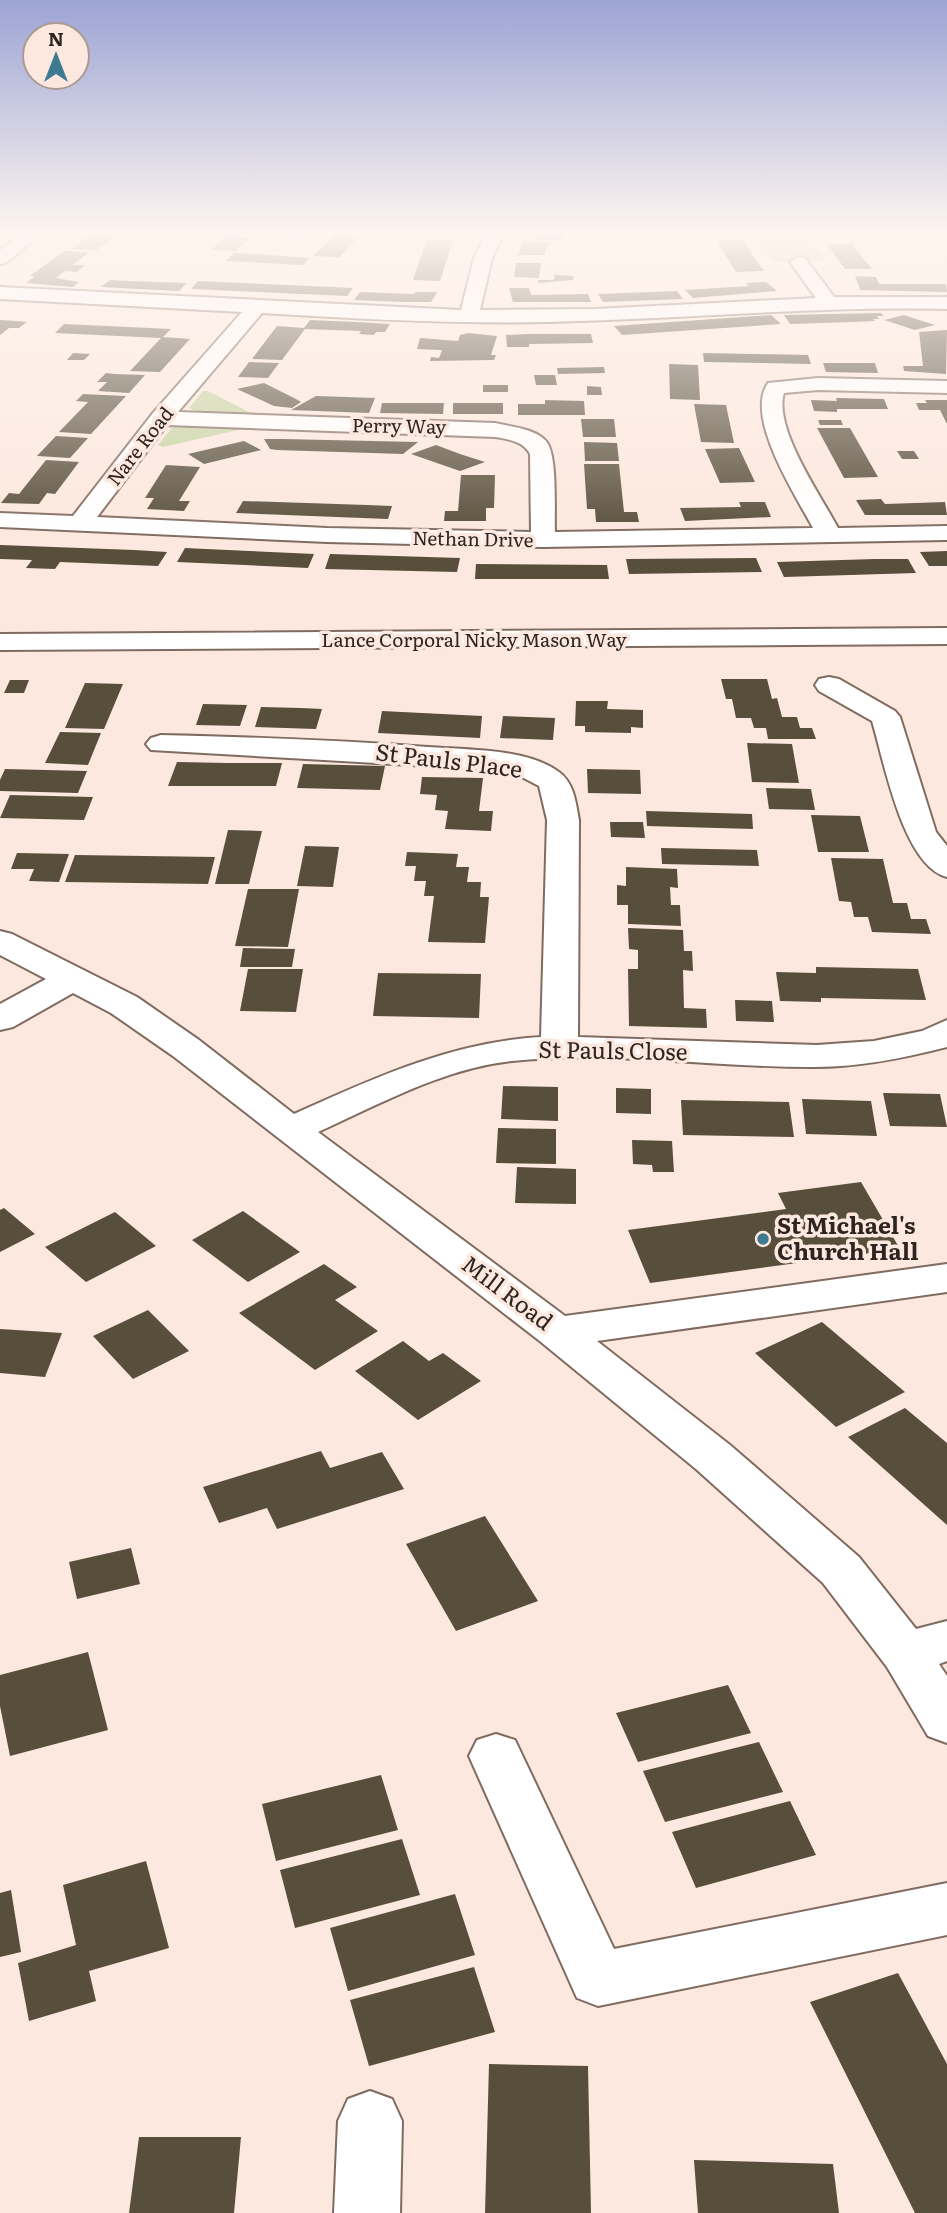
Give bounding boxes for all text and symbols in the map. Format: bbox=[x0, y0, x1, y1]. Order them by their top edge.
north arrow bbox=[21, 21, 91, 91]
text: N bbox=[48, 24, 64, 52]
street label: Nare Road bbox=[99, 400, 179, 491]
street label: Perry Way bbox=[352, 410, 447, 440]
street label: Nethan Drive bbox=[412, 523, 534, 553]
street label: Lance Corporal Nicky Mason Way bbox=[321, 625, 627, 653]
street label: St Pauls Place bbox=[374, 733, 525, 785]
street label: St Pauls Close bbox=[538, 1031, 688, 1067]
place label: St Michael's Church Hall bbox=[777, 1207, 919, 1267]
marker: St Michael's Church Hall bbox=[755, 1231, 771, 1247]
street label: Mill Road bbox=[456, 1246, 561, 1337]

